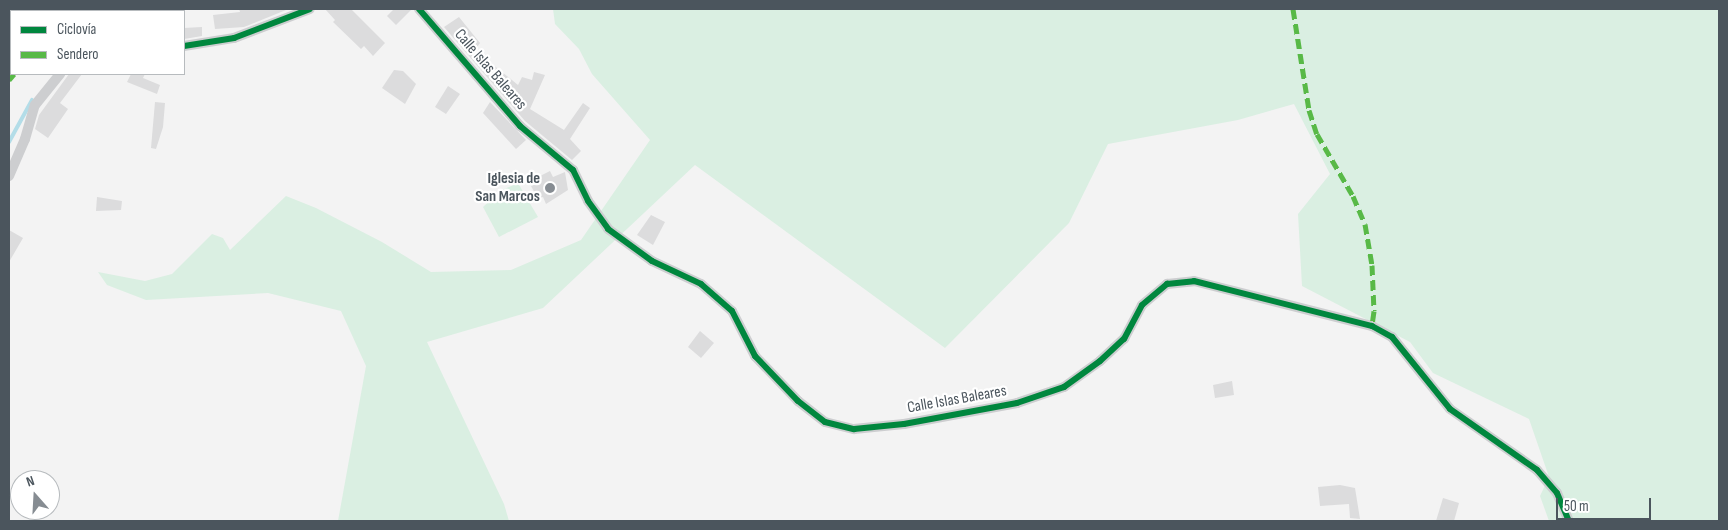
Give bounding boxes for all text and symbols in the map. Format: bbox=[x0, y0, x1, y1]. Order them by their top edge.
legend bbox=[10, 10, 185, 75]
text: Ciclovía bbox=[57, 20, 96, 39]
street label: Calle Islas Baleares bbox=[450, 26, 530, 114]
text: Sendero bbox=[57, 45, 98, 64]
place label: Iglesia de San Marcos bbox=[475, 169, 540, 207]
marker: Iglesia de San Marcos bbox=[544, 182, 556, 194]
street label: Calle Islas Baleares bbox=[906, 382, 1008, 418]
north arrow bbox=[10, 470, 60, 520]
text: N bbox=[24, 472, 37, 491]
scale bar bbox=[1558, 488, 1653, 520]
text: 50 m bbox=[1564, 497, 1589, 516]

